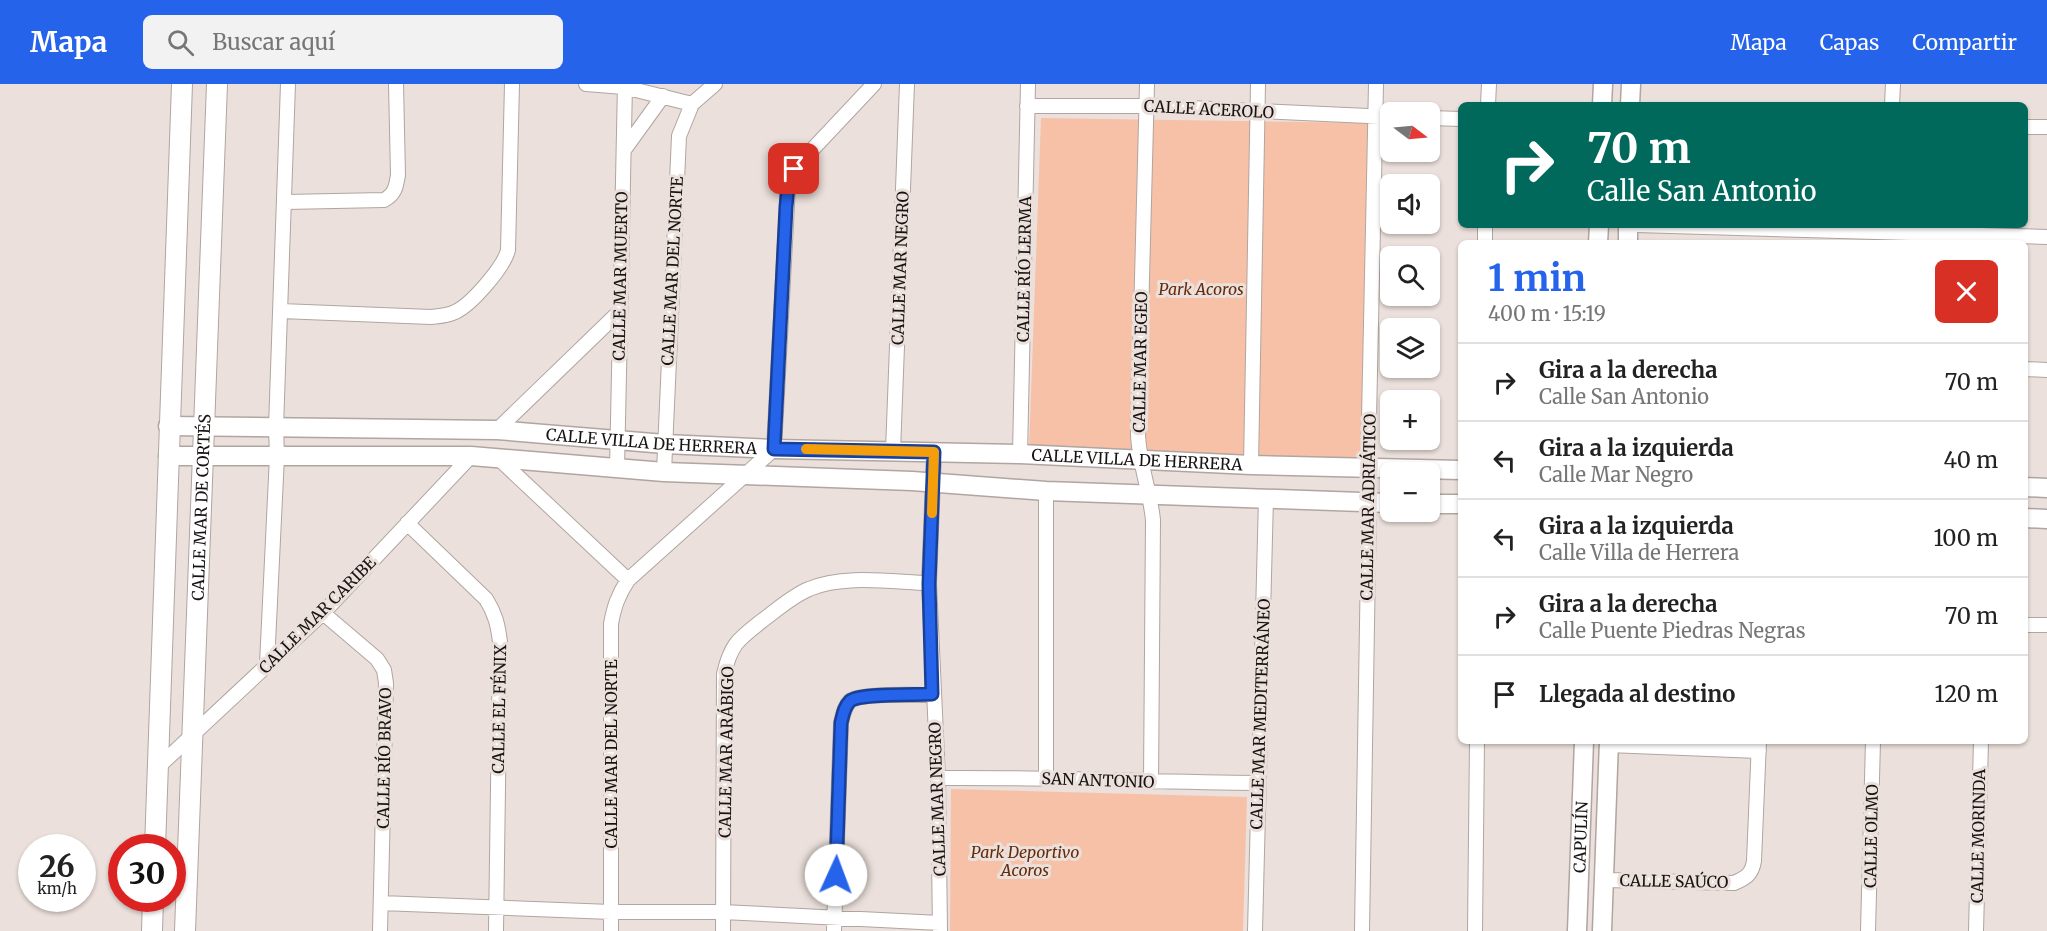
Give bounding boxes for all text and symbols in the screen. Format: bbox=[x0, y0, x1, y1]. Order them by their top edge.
search box bbox=[143, 15, 563, 69]
text: Mapa bbox=[30, 24, 107, 60]
icon: search bbox=[164, 26, 197, 59]
text: Buscar aquí bbox=[212, 28, 335, 56]
text: Mapa bbox=[1730, 29, 1787, 56]
text: Capas bbox=[1820, 29, 1879, 56]
text: Compartir bbox=[1912, 29, 2017, 56]
street label: CALLE ACEROLO bbox=[1143, 96, 1275, 122]
north arrow bbox=[1380, 102, 1440, 162]
map controls bbox=[1380, 102, 1440, 522]
text: 70 m bbox=[1587, 122, 1691, 174]
icon: right bbox=[1488, 126, 1566, 204]
pin bbox=[768, 143, 819, 194]
icon: arrive bbox=[777, 152, 810, 185]
button: sound bbox=[1380, 174, 1440, 234]
text: Calle San Antonio bbox=[1587, 174, 1816, 208]
street label: CALLE MAR DEL NORTE bbox=[657, 175, 687, 366]
street label: CALLE MAR NEGRO bbox=[887, 190, 913, 345]
street label: CALLE MAR MUERTO bbox=[609, 191, 631, 361]
street label: CALLE RÍO LERMA bbox=[1013, 195, 1035, 342]
button: search bbox=[1380, 246, 1440, 306]
text: 1 min bbox=[1488, 256, 1586, 301]
button: close bbox=[1935, 260, 1998, 323]
park label: Park Acoros bbox=[1158, 279, 1244, 299]
street label: CALLE MAR EGEO bbox=[1129, 291, 1151, 433]
text: 400 m · 15:19 bbox=[1488, 301, 1606, 326]
button: layers bbox=[1380, 318, 1440, 378]
text: Gira a la derecha bbox=[1539, 356, 1717, 384]
icon: right bbox=[1488, 366, 1521, 399]
text: 70 m bbox=[1945, 368, 1998, 396]
text: Calle San Antonio bbox=[1539, 384, 1709, 409]
button: + bbox=[1380, 390, 1440, 450]
street label: CALLE MAR ADRIÁTICO bbox=[1356, 413, 1380, 601]
street label: CALLE MAR DE CORTÉS bbox=[187, 414, 215, 601]
street label: CALLE VILLA DE HERRERA bbox=[545, 424, 758, 458]
text: Gira a la izquierda bbox=[1539, 434, 1734, 462]
icon: left bbox=[1488, 444, 1521, 477]
street label: CALLE VILLA DE HERRERA bbox=[1031, 445, 1244, 475]
text: 40 m bbox=[1943, 446, 1998, 474]
button: − bbox=[1380, 462, 1440, 522]
text: Calle Mar Negro bbox=[1539, 462, 1693, 487]
text: Gira a la izquierda bbox=[1539, 512, 1734, 540]
icon: left bbox=[1488, 522, 1521, 555]
text: 100 m bbox=[1933, 524, 1998, 552]
text: Calle Villa de Herrera bbox=[1539, 540, 1739, 565]
street label: CALLE MAR CARIBE bbox=[254, 552, 380, 678]
text: Gira a la derecha bbox=[1539, 590, 1717, 618]
street label: CALLE MAR MEDITERRÁNEO bbox=[1246, 598, 1274, 830]
icon: right bbox=[1488, 600, 1521, 633]
text: 70 m bbox=[1945, 602, 1998, 630]
text: Calle Puente Piedras Negras bbox=[1539, 618, 1806, 643]
street label: CALLE EL FÉNIX bbox=[488, 644, 510, 774]
street label: CALLE MAR DEL NORTE bbox=[601, 659, 621, 849]
street label: CALLE MAR ARÁBIGO bbox=[715, 666, 738, 838]
icon: arrive bbox=[1488, 678, 1521, 711]
text: Llegada al destino bbox=[1539, 680, 1735, 708]
text: 120 m bbox=[1934, 680, 1998, 708]
street label: CALLE RÍO BRAVO bbox=[373, 687, 395, 829]
street label: CALLE MAR NEGRO bbox=[924, 721, 950, 876]
street label: SAN ANTONIO bbox=[1041, 768, 1155, 792]
street label: CALLE MORINDA bbox=[1967, 768, 1989, 903]
street label: CALLE OLMO bbox=[1860, 784, 1882, 888]
street label: CAPULÍN bbox=[1569, 800, 1592, 873]
speed limit sign: 30 bbox=[108, 834, 186, 912]
park label: Park Deportivo Acoros bbox=[971, 842, 1079, 880]
position arrow bbox=[804, 843, 868, 907]
text: 26 bbox=[39, 847, 75, 885]
street label: CALLE SAÚCO bbox=[1619, 870, 1729, 892]
text: km/h bbox=[37, 879, 77, 898]

